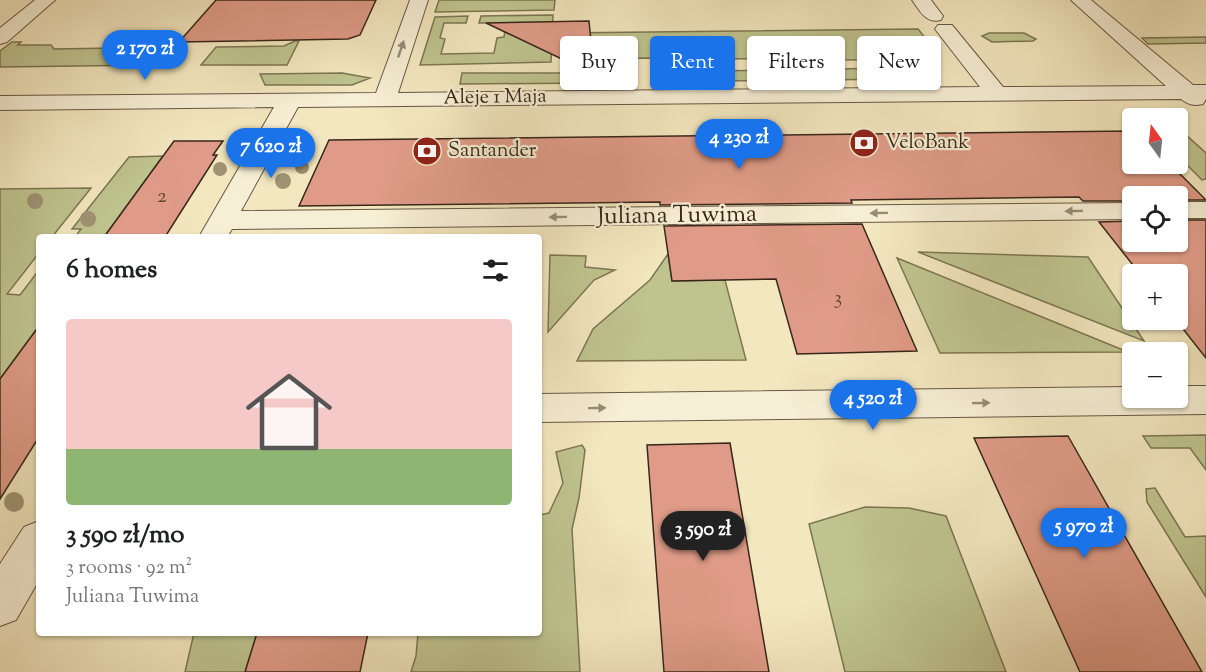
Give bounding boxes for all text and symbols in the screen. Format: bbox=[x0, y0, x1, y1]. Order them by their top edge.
pin: 2 170 zł bbox=[83, 30, 207, 81]
text: 2 170 zł bbox=[116, 35, 174, 64]
chip: Buy bbox=[560, 36, 638, 90]
chip: Rent bbox=[650, 36, 735, 90]
chip: Filters bbox=[747, 36, 845, 90]
chip: New bbox=[857, 36, 941, 90]
one-way arrow bbox=[397, 40, 407, 58]
street label: Aleje 1 Maja bbox=[443, 83, 547, 113]
north arrow bbox=[1122, 108, 1188, 174]
map controls bbox=[1122, 108, 1188, 408]
pin: 4 230 zł bbox=[677, 119, 801, 170]
text: 4 230 zł bbox=[709, 124, 769, 153]
bank icon: VeloBank bbox=[848, 127, 880, 159]
pin: 7 620 zł bbox=[209, 128, 333, 179]
place label: VeloBank bbox=[885, 129, 969, 158]
text: 7 620 zł bbox=[240, 133, 302, 162]
bank icon: Santander bbox=[411, 135, 443, 167]
place label: Santander bbox=[448, 137, 537, 166]
house number: 2 bbox=[157, 182, 167, 212]
button: locate bbox=[1122, 186, 1188, 252]
street label: Juliana Tuwima bbox=[595, 198, 757, 234]
one-way arrow bbox=[1065, 206, 1084, 216]
one-way arrow bbox=[870, 208, 889, 218]
one-way arrow bbox=[549, 212, 568, 222]
text: 6 homes bbox=[66, 252, 157, 289]
icon: filters bbox=[479, 254, 512, 287]
button: + bbox=[1122, 264, 1188, 330]
house number: 3 bbox=[834, 284, 842, 314]
button: − bbox=[1122, 342, 1188, 408]
icon: home bbox=[235, 358, 343, 466]
pin: 4 520 zł bbox=[811, 380, 935, 431]
text: 4 520 zł bbox=[844, 385, 902, 414]
one-way arrow bbox=[971, 398, 990, 408]
one-way arrow bbox=[587, 403, 606, 412]
pin: 5 970 zł bbox=[1022, 508, 1146, 559]
pin: 3 590 zł bbox=[641, 511, 765, 562]
text: 5 970 zł bbox=[1055, 513, 1113, 542]
text: 3 590 zł bbox=[675, 516, 731, 545]
text: 3 590 zł/mo bbox=[66, 517, 184, 554]
text: 3 rooms · 92 m² bbox=[66, 554, 192, 583]
text: Juliana Tuwima bbox=[66, 583, 199, 612]

